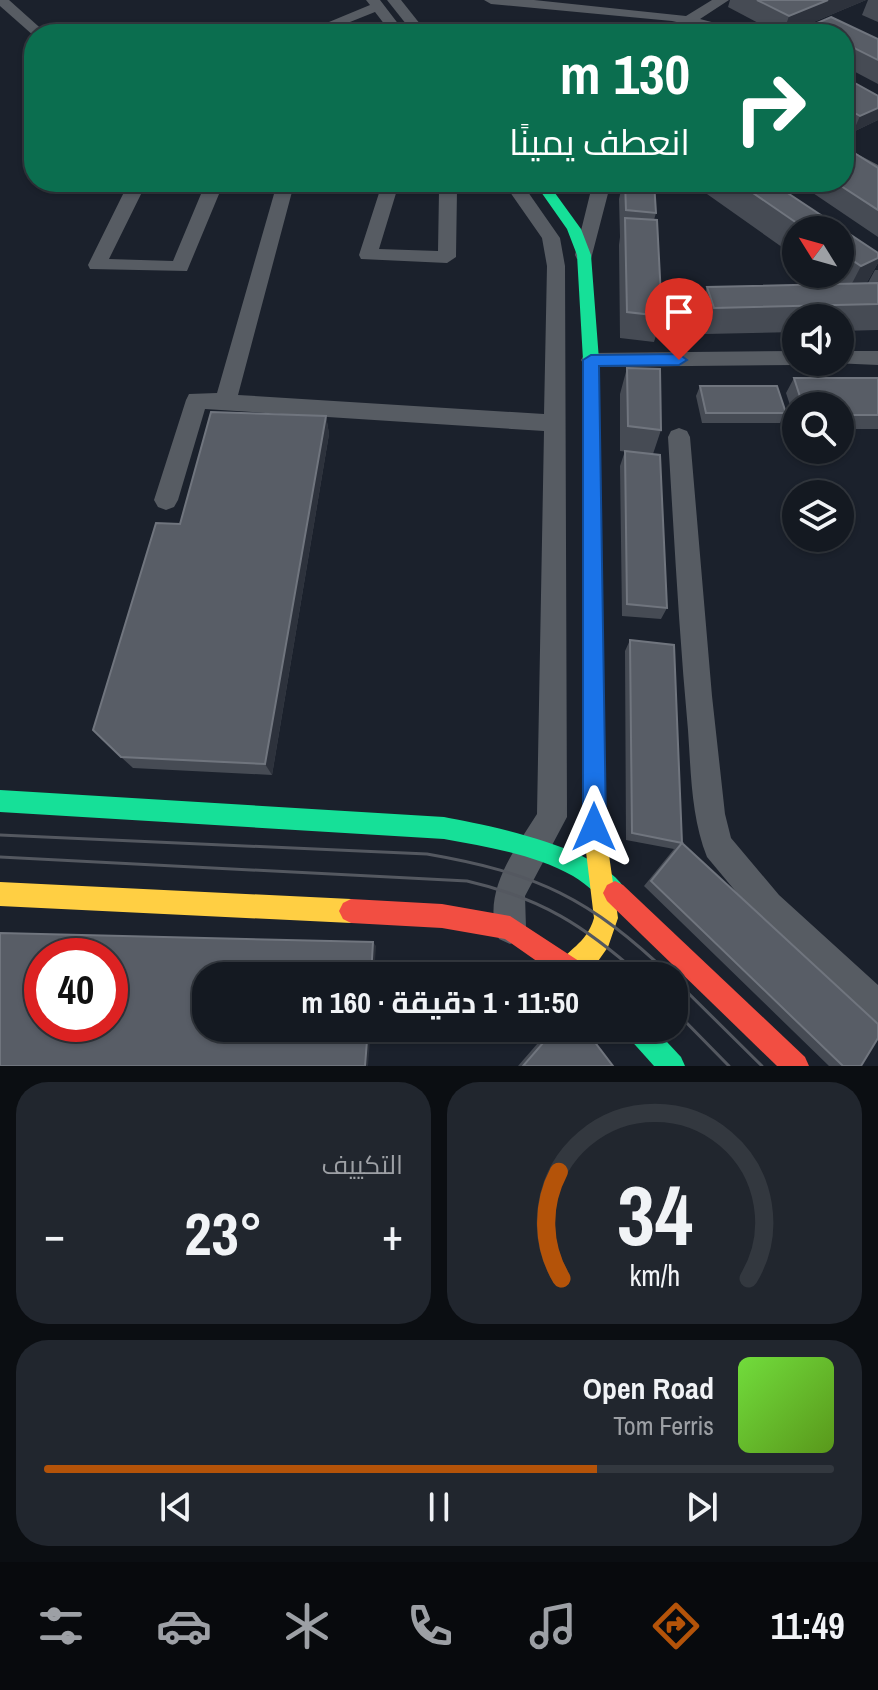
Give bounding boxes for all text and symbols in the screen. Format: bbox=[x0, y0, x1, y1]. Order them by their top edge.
text: 130 m bbox=[560, 36, 690, 111]
icon: right bbox=[718, 56, 822, 160]
text: انعطف يمينًا bbox=[509, 118, 690, 166]
north arrow bbox=[782, 216, 854, 288]
map controls bbox=[782, 216, 854, 552]
pin bbox=[645, 278, 713, 360]
icon: arrive bbox=[657, 290, 701, 334]
button: sound bbox=[782, 304, 854, 376]
button: search bbox=[782, 392, 854, 464]
button: layers bbox=[782, 480, 854, 552]
position arrow bbox=[552, 785, 636, 869]
speed limit sign: 40 bbox=[24, 938, 128, 1042]
text: 11:50 · 1 دقيقة · 160 m bbox=[301, 982, 579, 1022]
text: التكييف bbox=[321, 1147, 403, 1182]
text: 34 bbox=[617, 1159, 692, 1271]
text: 23° bbox=[184, 1193, 263, 1274]
text: − bbox=[44, 1204, 65, 1264]
text: + bbox=[382, 1204, 403, 1264]
text: km/h bbox=[629, 1256, 680, 1295]
text: Open Road bbox=[583, 1368, 714, 1408]
text: Tom Ferris bbox=[613, 1408, 714, 1443]
icon: previous bbox=[154, 1485, 198, 1529]
icon: pause bbox=[417, 1485, 461, 1529]
icon: next bbox=[680, 1485, 724, 1529]
icon: filters bbox=[33, 1598, 89, 1654]
icon: car bbox=[156, 1598, 212, 1654]
icon: climate bbox=[279, 1598, 335, 1654]
icon: phone bbox=[402, 1598, 458, 1654]
icon: music bbox=[525, 1598, 581, 1654]
icon: directions bbox=[648, 1598, 704, 1654]
text: 11:49 bbox=[771, 1602, 845, 1650]

